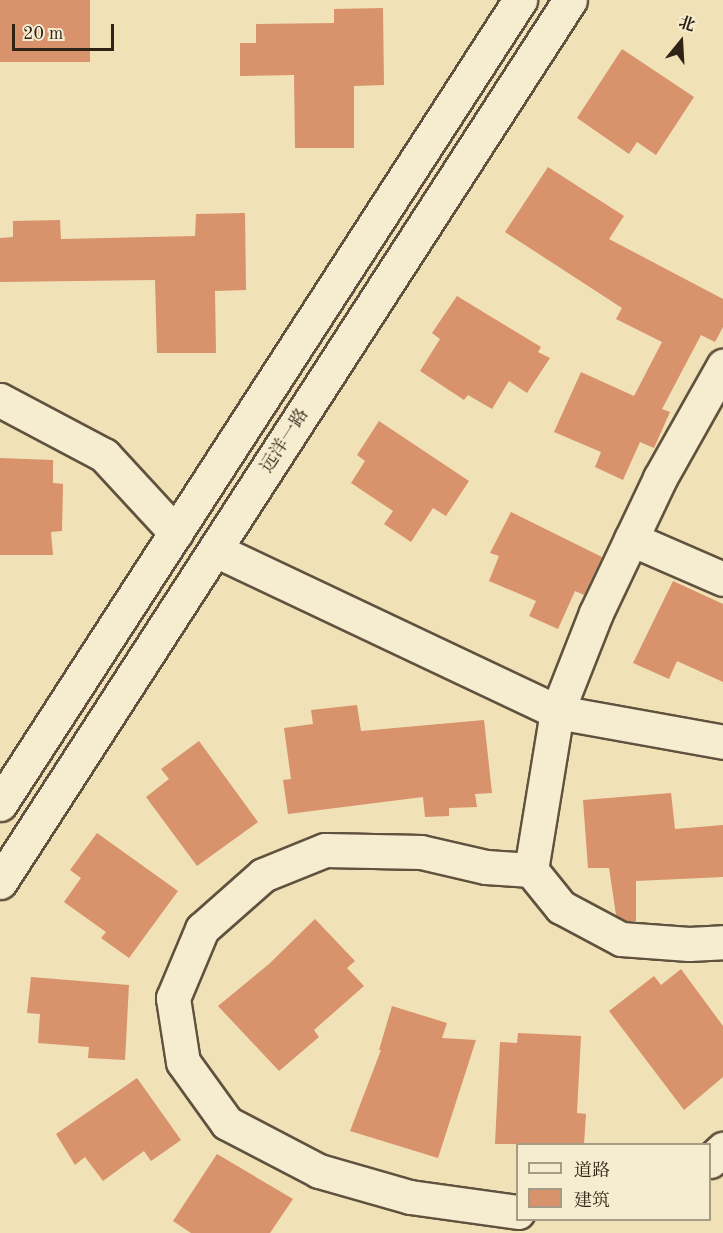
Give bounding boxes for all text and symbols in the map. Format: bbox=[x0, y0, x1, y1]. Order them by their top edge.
scale bar bbox=[15, 12, 117, 50]
north arrow bbox=[651, 12, 711, 72]
text: 北 bbox=[676, 15, 697, 35]
text: 20 m bbox=[23, 25, 63, 43]
street label: 远洋一路 bbox=[256, 405, 314, 477]
legend bbox=[516, 1143, 711, 1221]
text: 道路 bbox=[574, 1162, 610, 1180]
text: 建筑 bbox=[574, 1192, 610, 1210]

